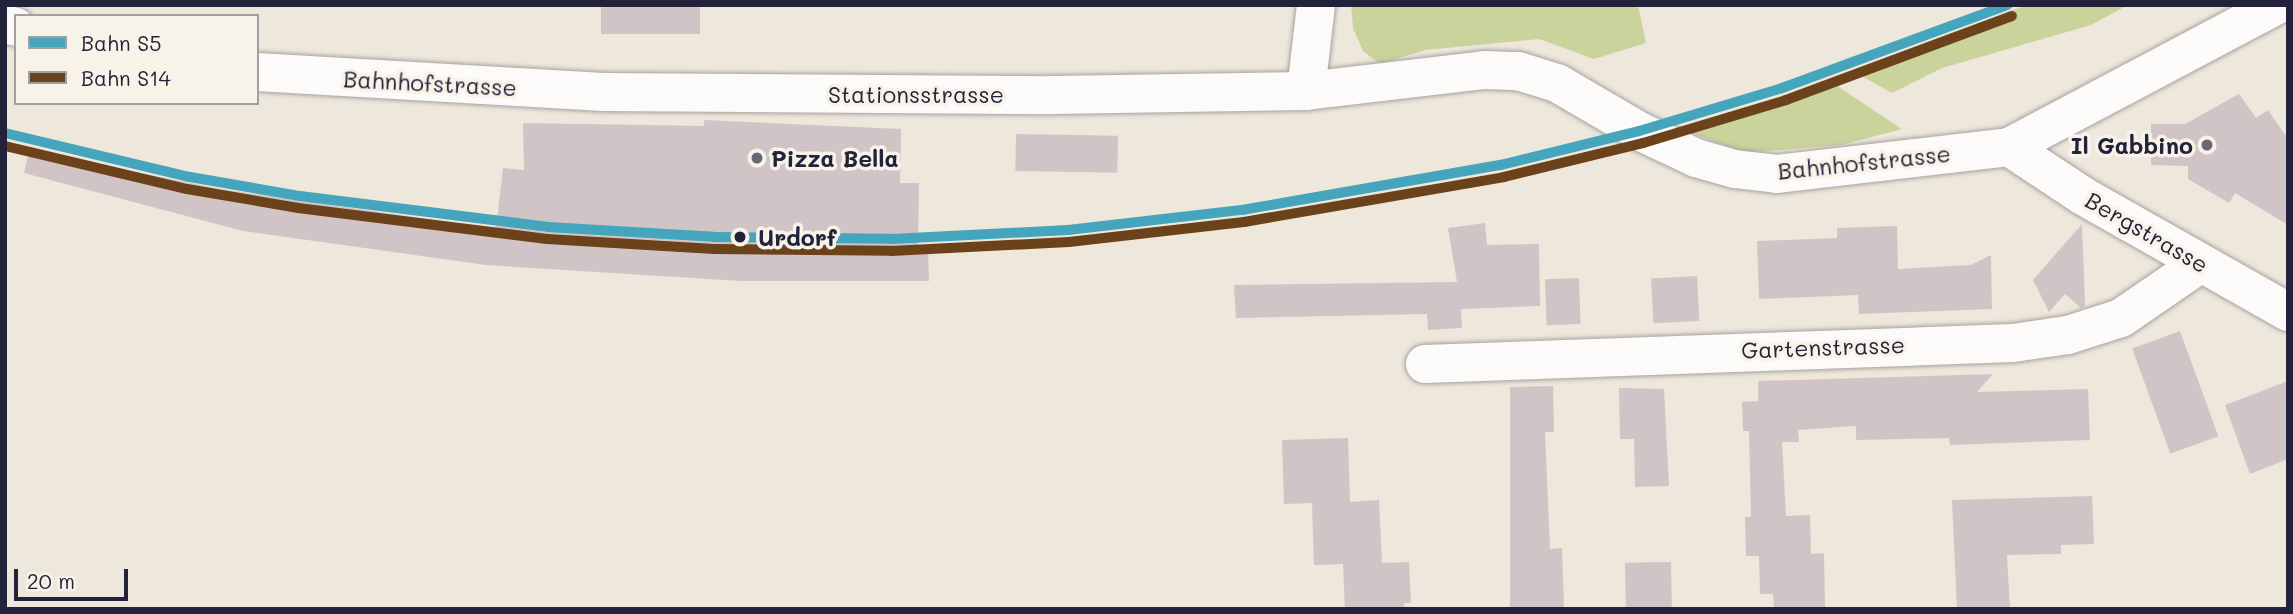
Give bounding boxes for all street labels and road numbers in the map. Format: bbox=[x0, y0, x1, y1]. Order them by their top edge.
street label: Bahnhofstrasse bbox=[343, 65, 517, 101]
street label: Stationsstrasse bbox=[828, 80, 1004, 108]
street label: Bahnhofstrasse bbox=[1776, 139, 1952, 185]
street label: Bergstrasse bbox=[2081, 186, 2213, 278]
street label: Gartenstrasse bbox=[1741, 330, 1905, 364]

